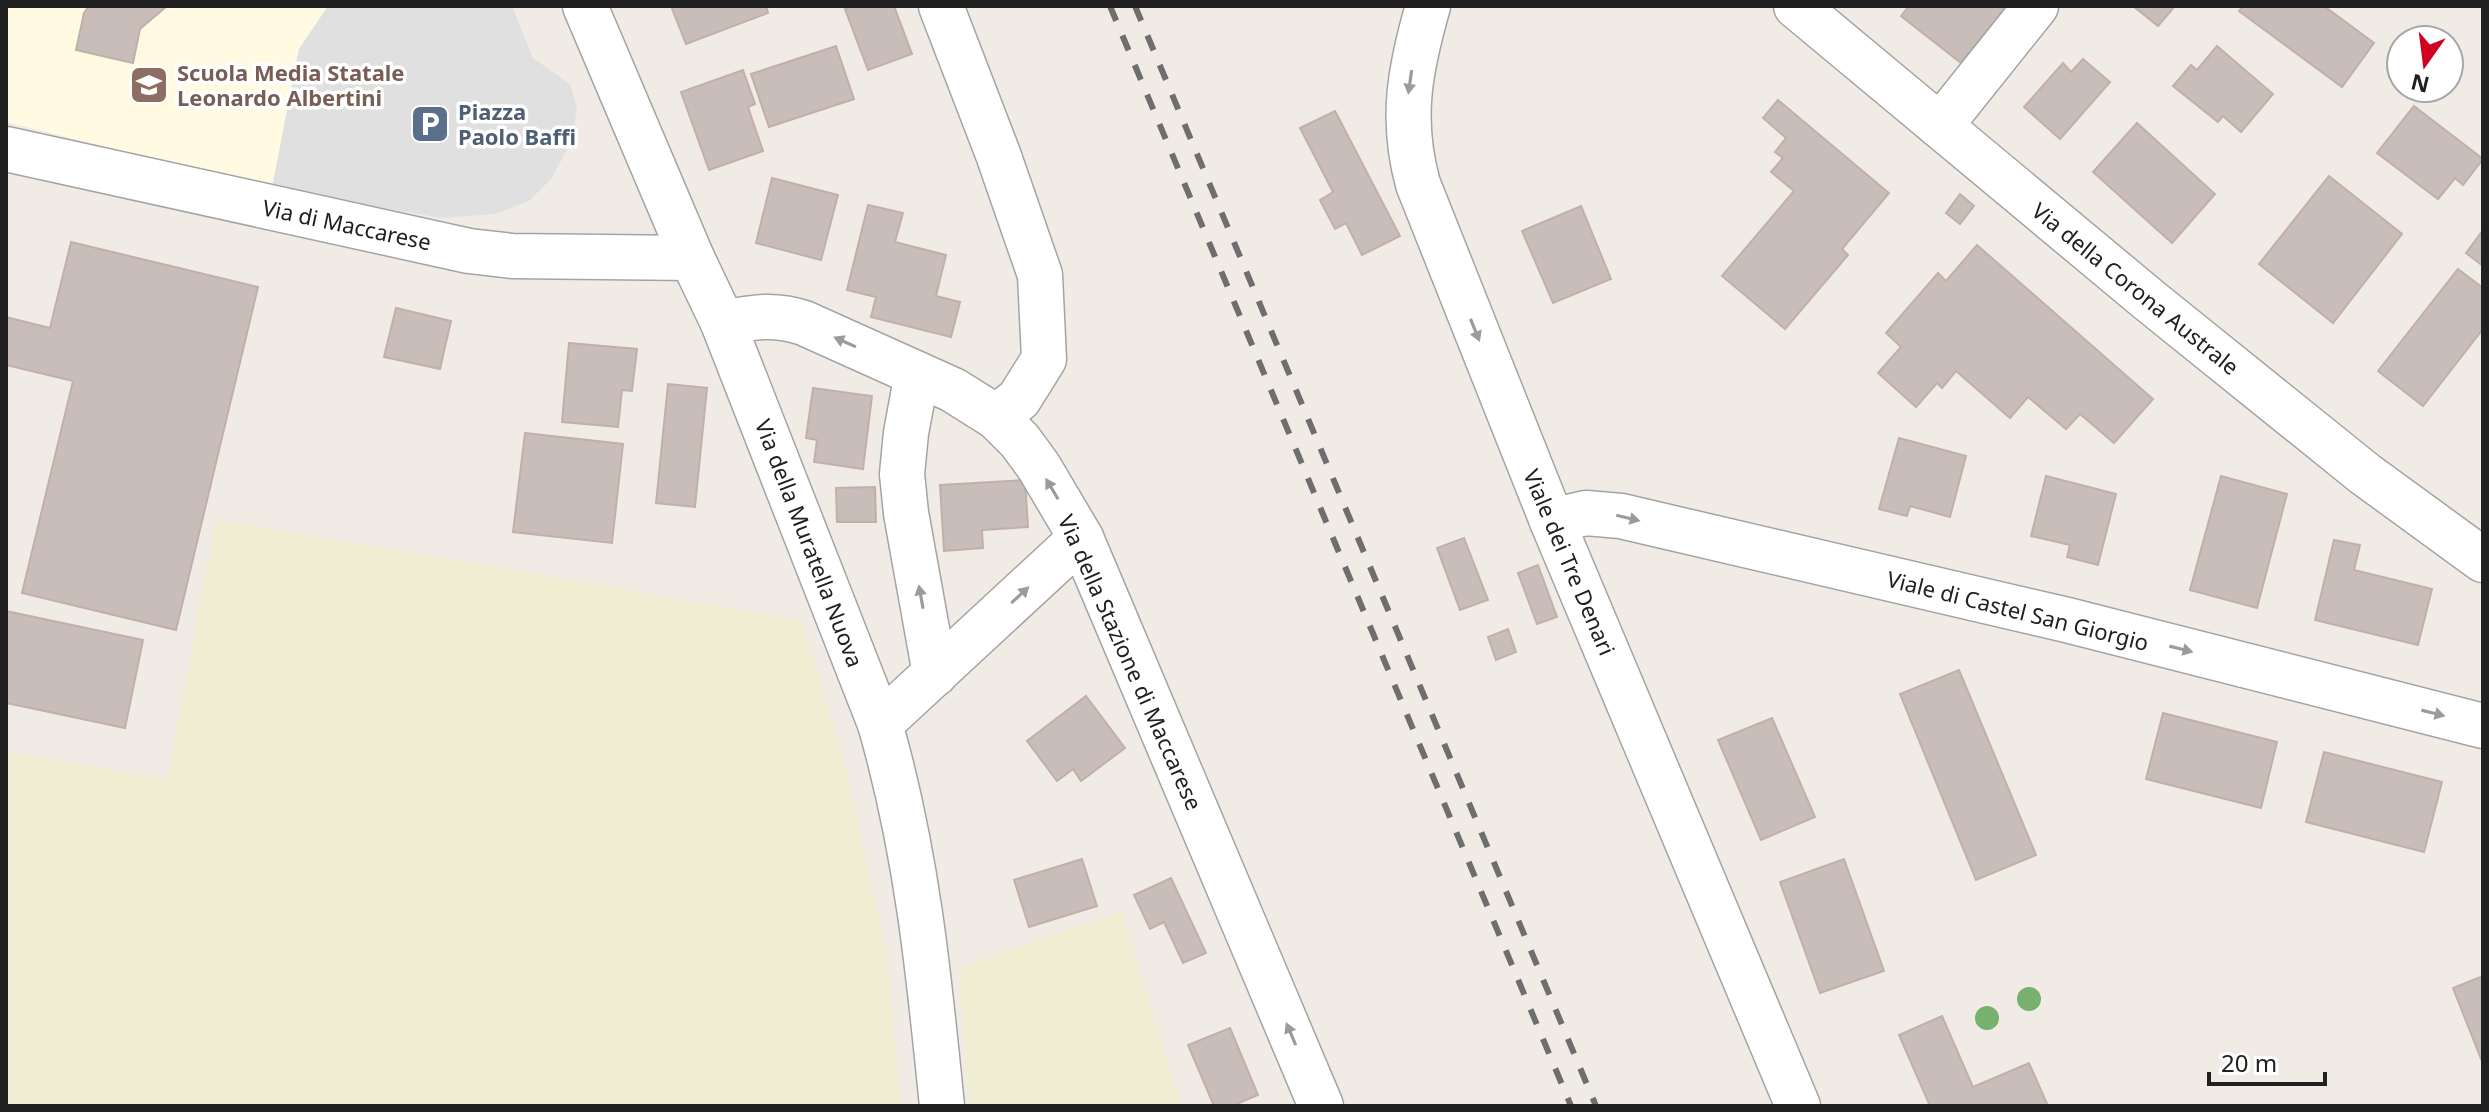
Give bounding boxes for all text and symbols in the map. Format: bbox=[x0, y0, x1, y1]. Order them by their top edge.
north arrow bbox=[2385, 24, 2465, 104]
place label: Scuola Media Statale Leonardo Albertini bbox=[177, 57, 405, 112]
school or university icon: Scuola Media Statale Leonardo Albertini bbox=[128, 64, 170, 106]
text: N bbox=[2408, 68, 2432, 101]
one-way arrow bbox=[1403, 70, 1416, 95]
place label: Piazza Paolo Baffi bbox=[458, 96, 576, 151]
parking icon: Piazza Paolo Baffi bbox=[409, 103, 451, 145]
street label: Via di Maccarese bbox=[260, 191, 434, 257]
street label: Via della Corona Australe bbox=[2026, 195, 2246, 381]
one-way arrow bbox=[1468, 318, 1481, 342]
one-way arrow bbox=[834, 335, 857, 349]
street label: Via della Muratella Nuova bbox=[749, 415, 871, 671]
street label: Viale dei Tre Denari bbox=[1517, 464, 1623, 660]
one-way arrow bbox=[1045, 478, 1059, 500]
street label: Via della Stazione di Maccarese bbox=[1052, 510, 1210, 814]
one-way arrow bbox=[1616, 512, 1641, 525]
street label: Viale di Castel San Giorgio bbox=[1884, 563, 2152, 657]
one-way arrow bbox=[915, 584, 927, 609]
one-way arrow bbox=[1010, 586, 1029, 604]
one-way arrow bbox=[2168, 644, 2193, 656]
one-way arrow bbox=[2420, 708, 2445, 720]
one-way arrow bbox=[1284, 1022, 1297, 1046]
scale bar bbox=[2209, 1036, 2325, 1086]
text: 20 m bbox=[2221, 1046, 2277, 1079]

